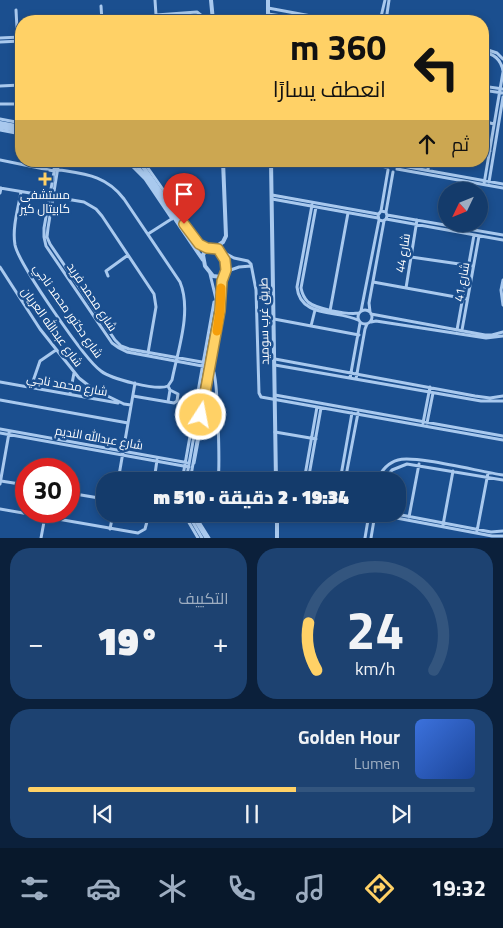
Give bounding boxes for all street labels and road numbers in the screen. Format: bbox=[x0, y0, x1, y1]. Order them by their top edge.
street label: شارع 44 bbox=[390, 232, 415, 274]
street label: شارع محمد فريد bbox=[62, 258, 123, 335]
street label: شارع دكتور محمد ناجي bbox=[28, 260, 108, 362]
street label: شارع 41 bbox=[449, 261, 474, 303]
street label: طريق غرب سوميد bbox=[253, 277, 274, 365]
street label: شارع عبدالله العريان bbox=[17, 283, 88, 371]
street label: شارع محمد ناجي bbox=[25, 368, 109, 402]
street label: شارع عبدالله النديم bbox=[54, 420, 145, 455]

